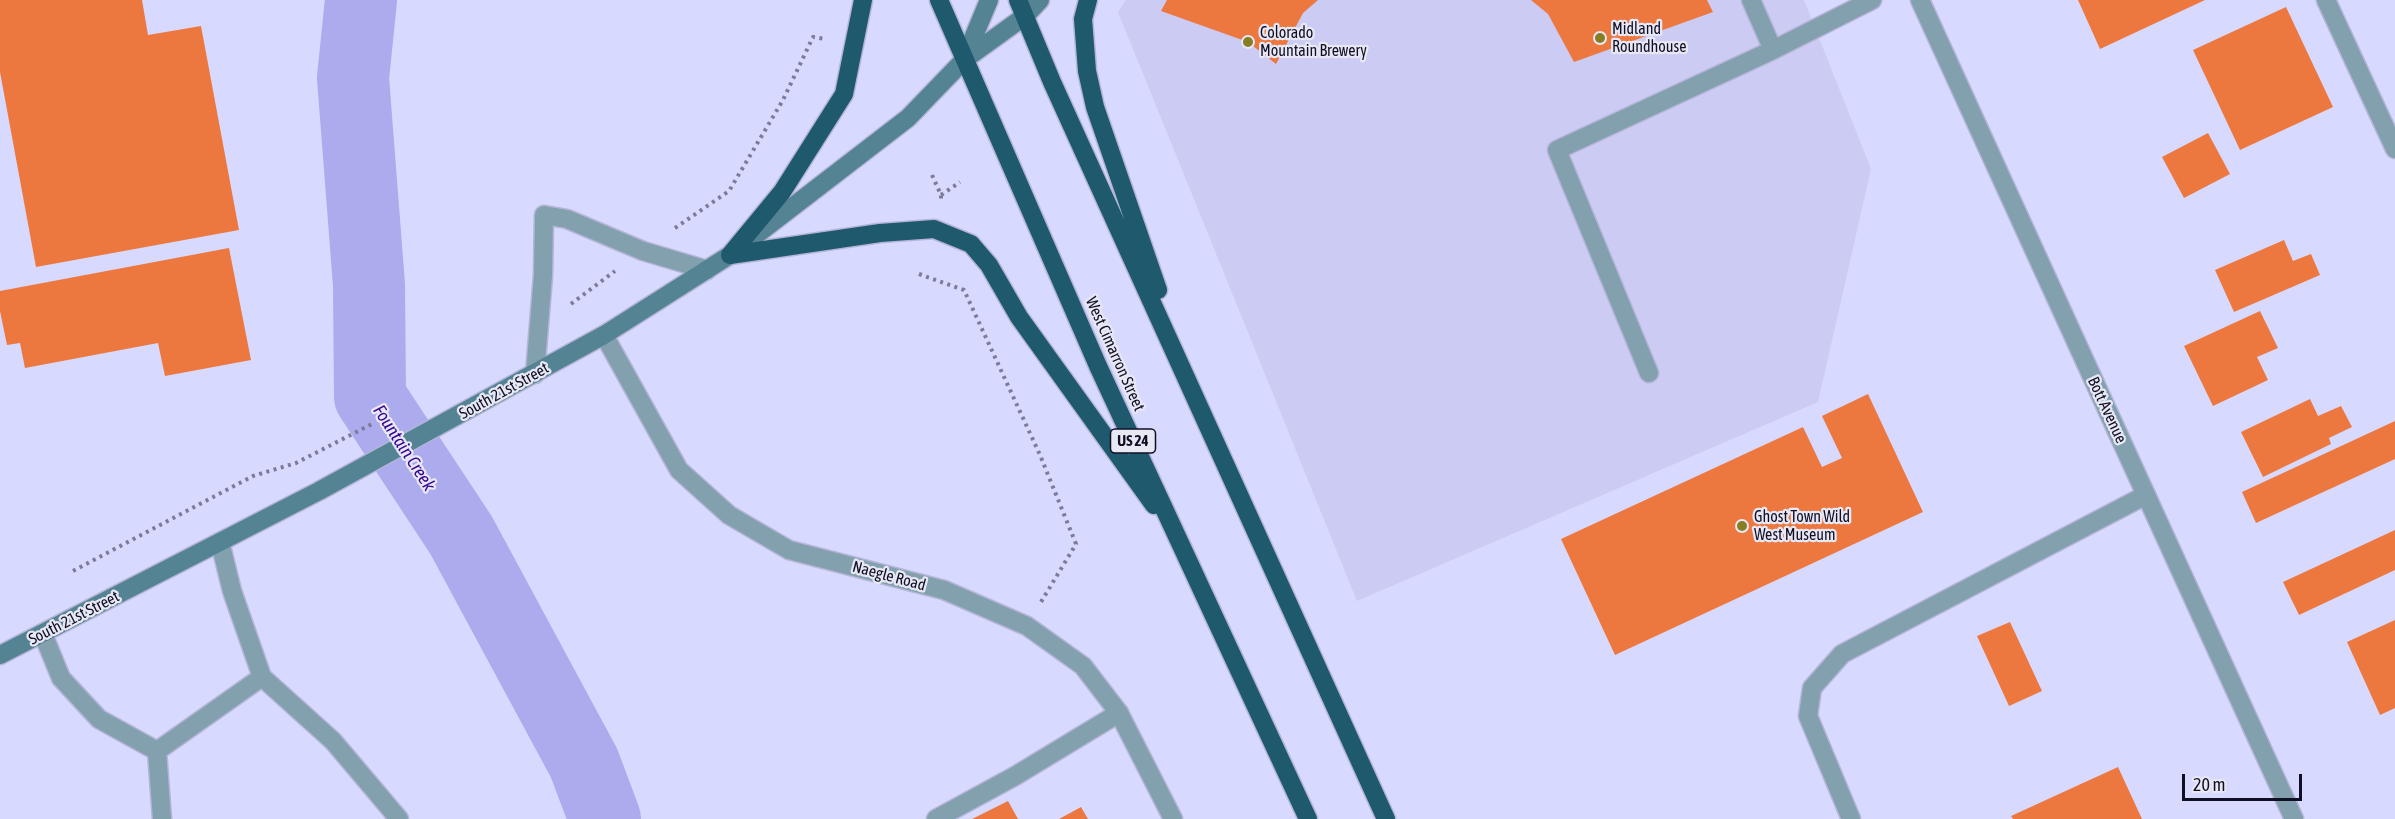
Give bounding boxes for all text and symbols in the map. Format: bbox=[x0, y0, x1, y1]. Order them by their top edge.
place label: Midland Roundhouse bbox=[1612, 19, 1687, 57]
place label: Colorado Mountain Brewery bbox=[1260, 23, 1367, 61]
marker: Midland Roundhouse bbox=[1593, 31, 1607, 45]
marker: Colorado Mountain Brewery bbox=[1241, 35, 1255, 49]
street label: West Cimarron Street bbox=[1081, 294, 1149, 414]
street label: South 21st Street bbox=[456, 359, 552, 423]
street label: Bott Avenue bbox=[2083, 374, 2131, 446]
water label: Fountain Creek bbox=[368, 401, 440, 495]
road number: US 24 bbox=[1110, 429, 1156, 453]
place label: Ghost Town Wild West Museum bbox=[1754, 507, 1850, 545]
marker: Ghost Town Wild West Museum bbox=[1735, 519, 1749, 533]
street label: Naegle Road bbox=[850, 557, 928, 595]
street label: South 21st Street bbox=[25, 587, 123, 649]
scale bar bbox=[2185, 762, 2305, 800]
text: 20 m bbox=[2193, 774, 2225, 795]

